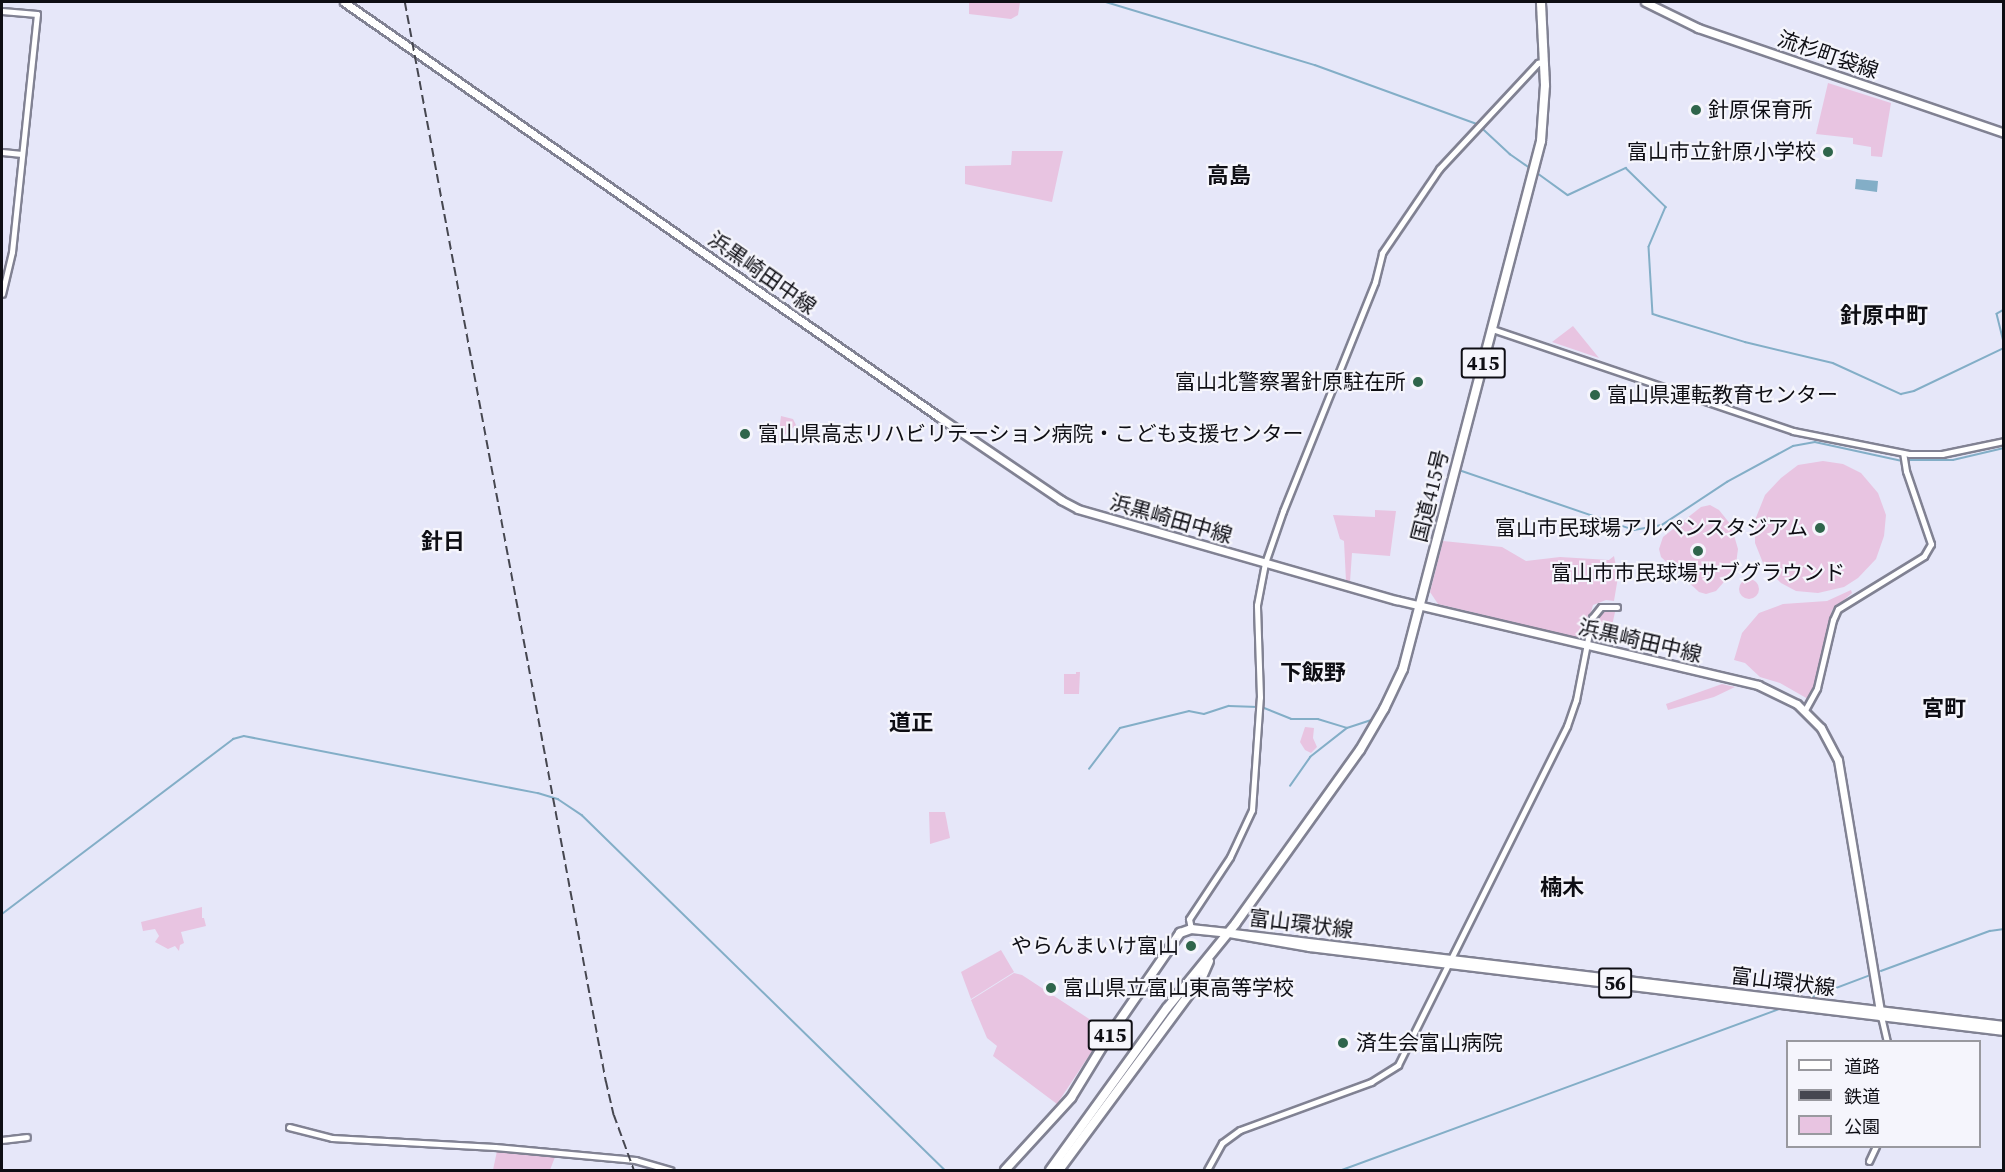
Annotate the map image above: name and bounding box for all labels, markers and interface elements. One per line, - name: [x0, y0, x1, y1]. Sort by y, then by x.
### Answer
- street label: 流杉町袋線: [1774, 26, 1882, 84]
- place label: 針原保育所: [1708, 97, 1813, 123]
- marker: 針原保育所: [1689, 103, 1703, 117]
- place label: 富山市立針原小学校: [1627, 139, 1816, 165]
- marker: 富山市立針原小学校: [1821, 145, 1835, 159]
- district label: 高島: [1207, 163, 1251, 189]
- street label: 浜黒崎田中線: [703, 227, 821, 319]
- district label: 針原中町: [1840, 303, 1928, 329]
- road number: 415: [1460, 346, 1506, 380]
- place label: 富山北警察署針原駐在所: [1175, 369, 1406, 395]
- marker: 富山北警察署針原駐在所: [1411, 375, 1425, 389]
- place label: 富山県運転教育センター: [1607, 382, 1838, 408]
- marker: 富山県運転教育センター: [1588, 388, 1602, 402]
- place label: 富山県高志リハビリテーション病院・こども支援センター: [758, 421, 1304, 447]
- marker: 富山県高志リハビリテーション病院・こども支援センター: [736, 425, 754, 443]
- street label: 国道415号: [1406, 447, 1454, 545]
- street label: 浜黒崎田中線: [1107, 490, 1235, 548]
- place label: 富山市民球場アルペンスタジアム: [1493, 515, 1808, 541]
- marker: 富山市民球場アルペンスタジアム: [1813, 521, 1827, 535]
- district label: 針日: [421, 529, 465, 555]
- marker: 富山市市民球場サブグラウンド: [1691, 544, 1705, 558]
- place label: 富山市市民球場サブグラウンド: [1551, 560, 1845, 586]
- street label: 浜黒崎田中線: [1576, 615, 1704, 667]
- district label: 下飯野: [1280, 660, 1346, 686]
- district label: 宮町: [1922, 696, 1966, 722]
- district label: 道正: [889, 710, 933, 736]
- district label: 楠木: [1540, 875, 1584, 901]
- street label: 富山環状線: [1247, 905, 1355, 943]
- place label: やらんまいけ富山: [1011, 933, 1179, 959]
- marker: やらんまいけ富山: [1184, 939, 1198, 953]
- street label: 富山環状線: [1729, 963, 1837, 1001]
- road number: 56: [1597, 966, 1633, 1000]
- place label: 富山県立富山東高等学校: [1063, 975, 1294, 1001]
- marker: 富山県立富山東高等学校: [1044, 981, 1058, 995]
- road number: 415: [1088, 1018, 1132, 1052]
- place label: 済生会富山病院: [1356, 1030, 1503, 1056]
- marker: 済生会富山病院: [1334, 1034, 1352, 1052]
- legend: [1786, 1040, 1981, 1148]
- text: 道路: [1844, 1054, 1880, 1079]
- text: 鉄道: [1844, 1084, 1880, 1109]
- text: 公園: [1844, 1114, 1880, 1139]

